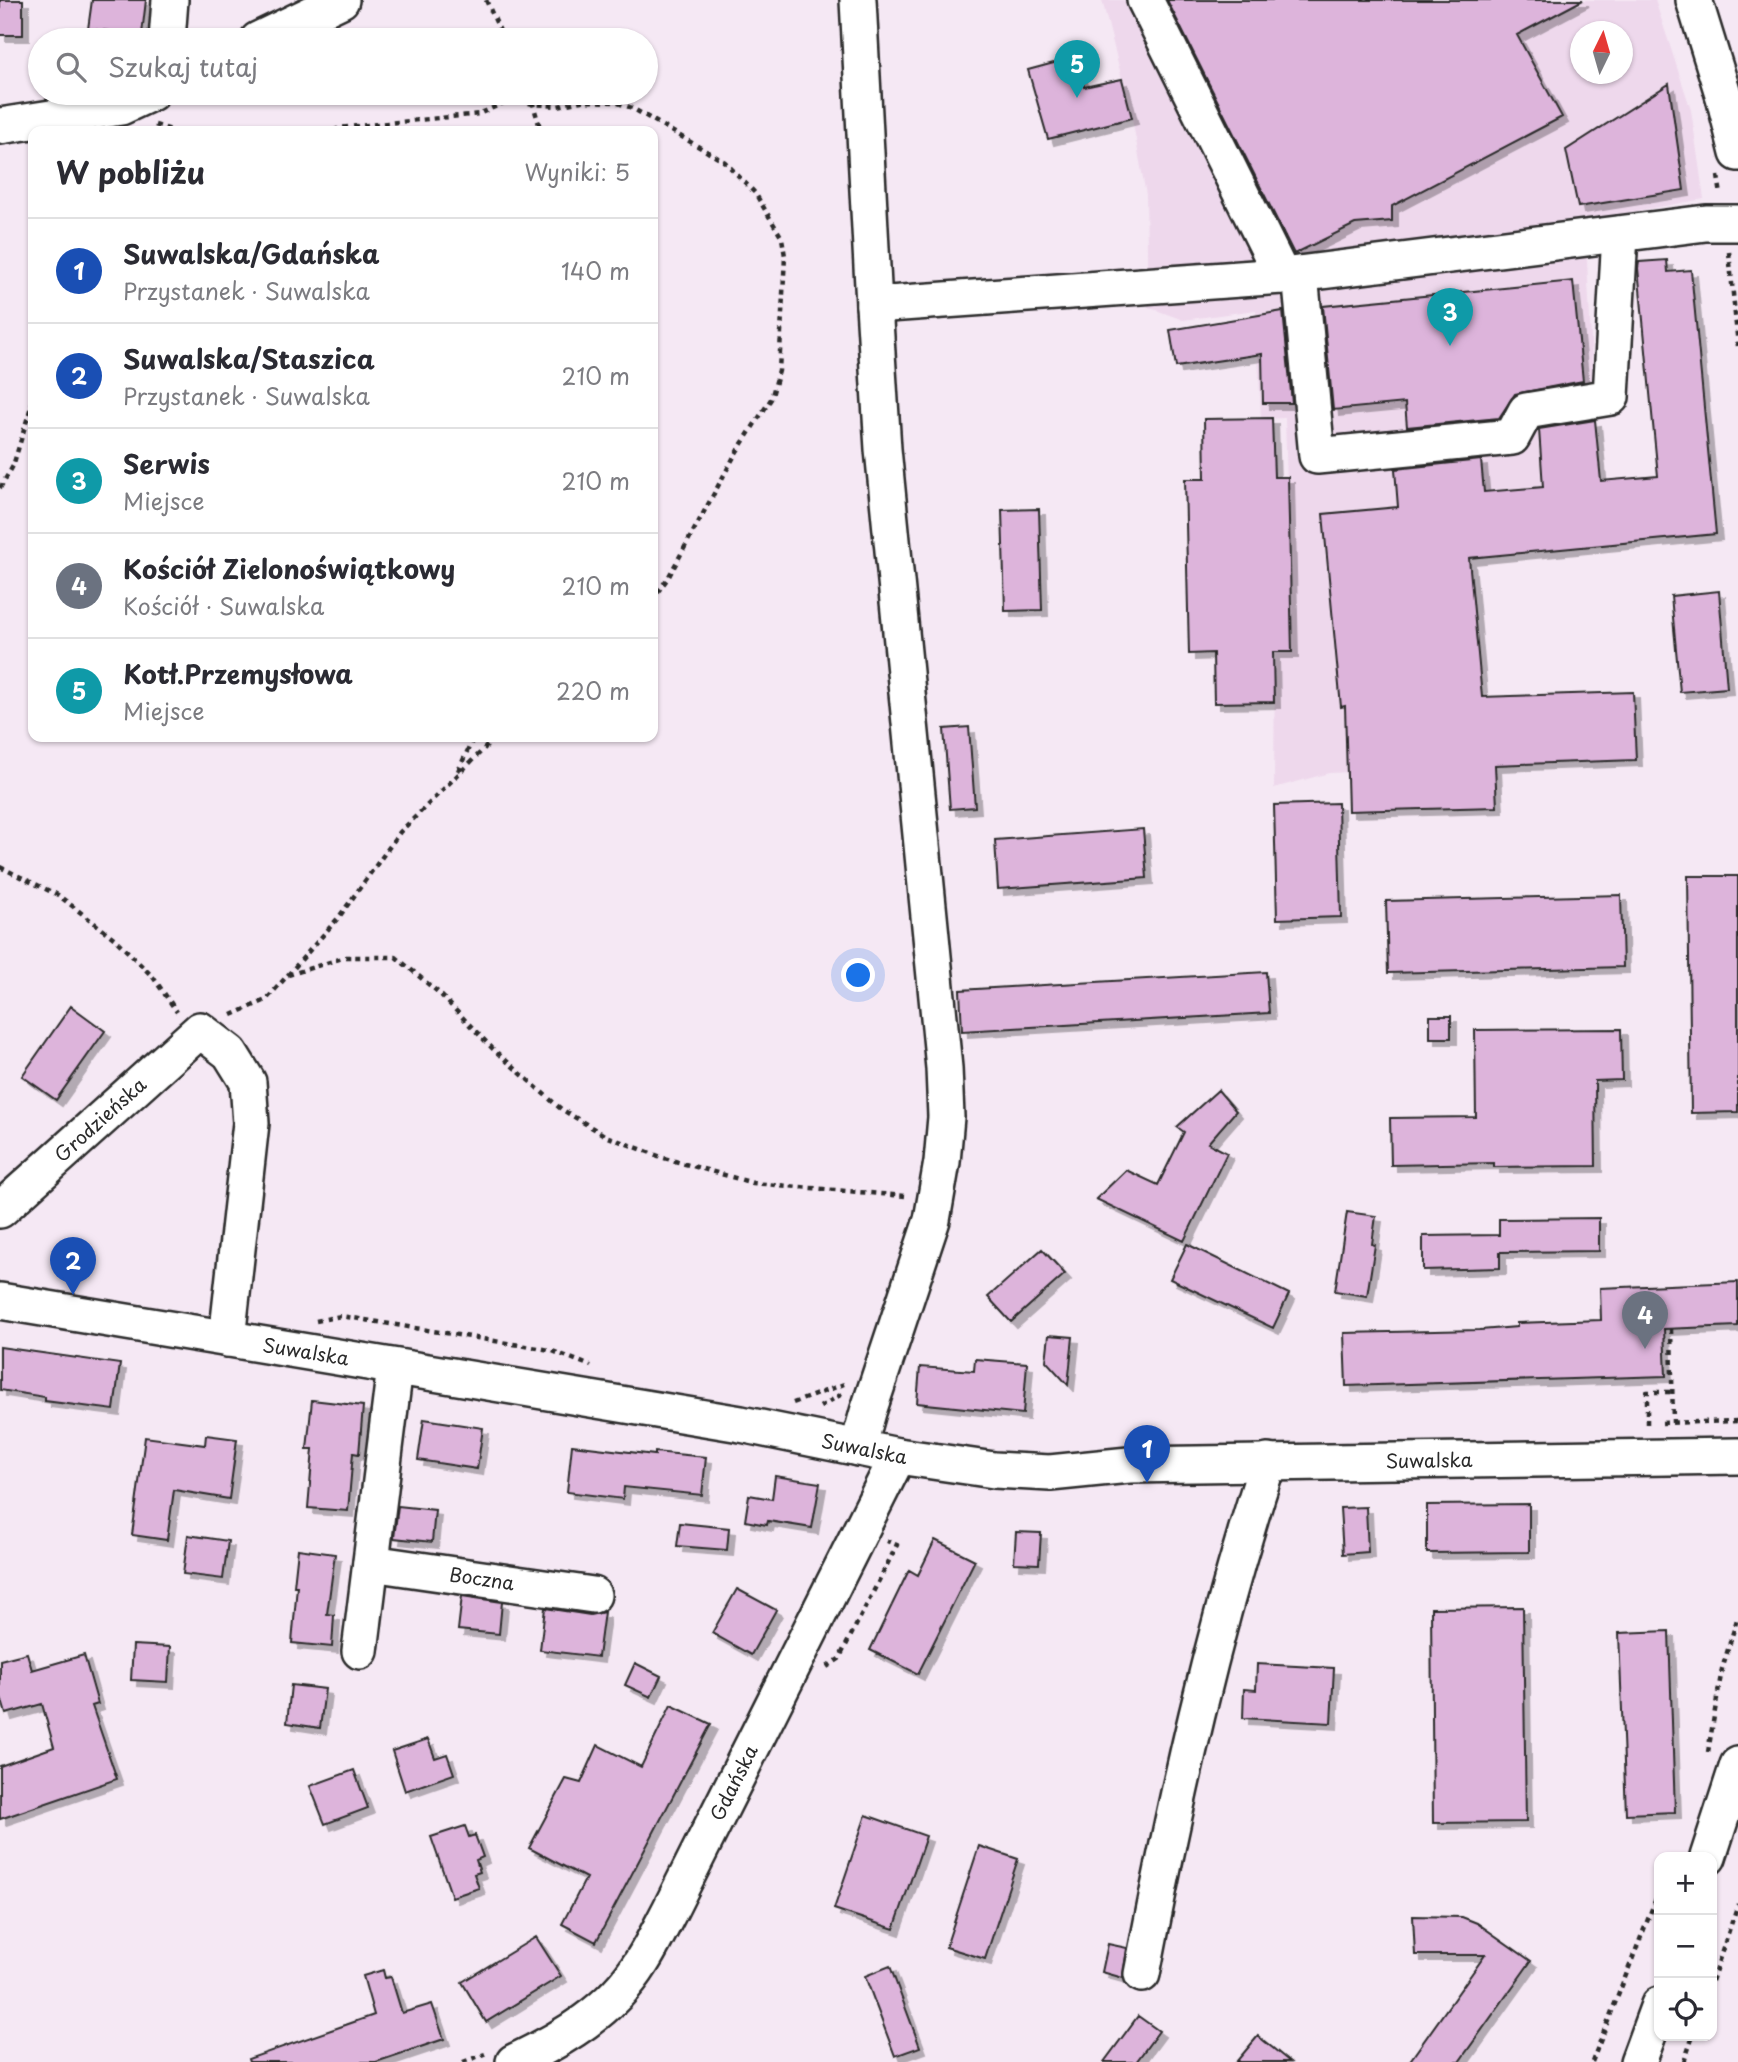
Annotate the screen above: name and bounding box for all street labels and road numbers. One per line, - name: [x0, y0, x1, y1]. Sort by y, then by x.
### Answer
- street label: Grodzieńska: [48, 1070, 152, 1168]
- street label: Suwalska: [261, 1330, 351, 1372]
- street label: Suwalska: [819, 1426, 909, 1470]
- street label: Suwalska: [1385, 1445, 1473, 1474]
- street label: Boczna: [448, 1559, 516, 1597]
- street label: Gdańska: [702, 1740, 764, 1825]

